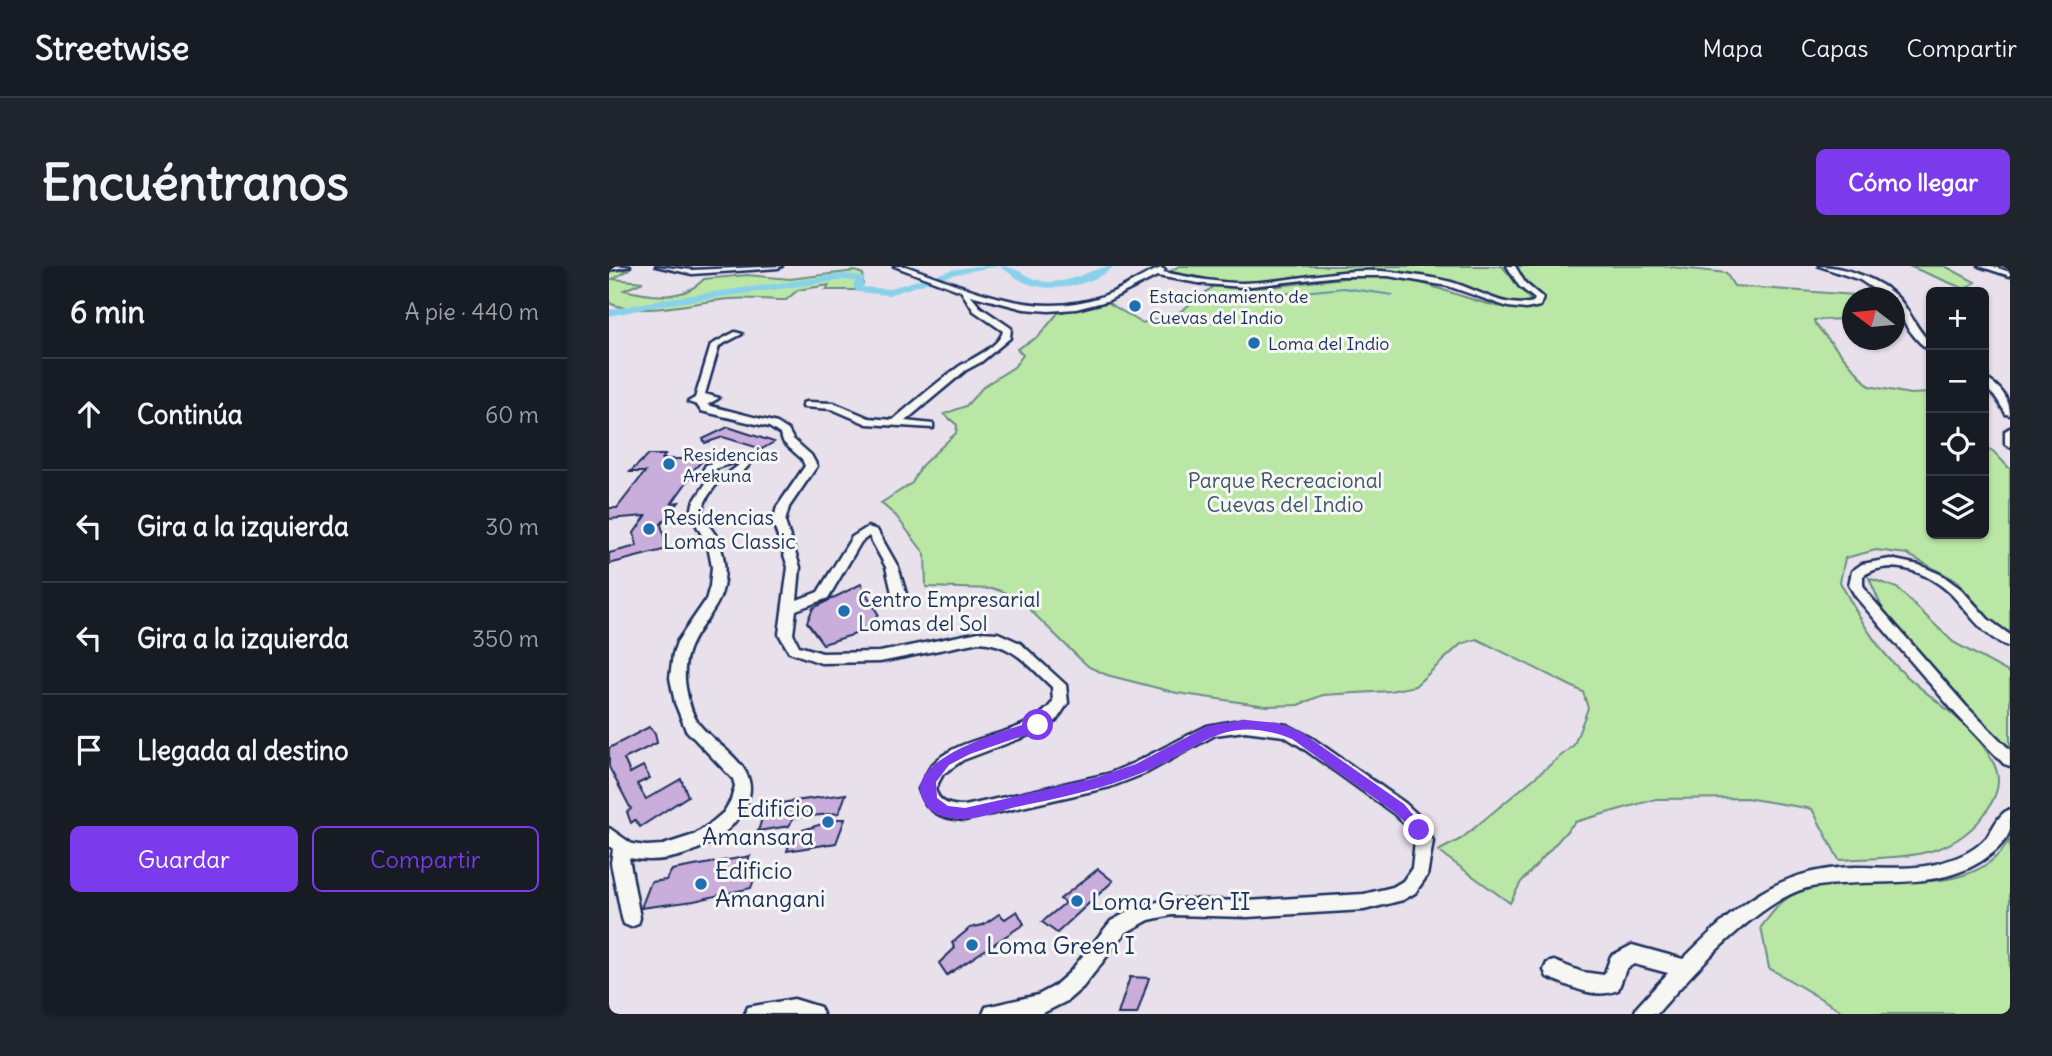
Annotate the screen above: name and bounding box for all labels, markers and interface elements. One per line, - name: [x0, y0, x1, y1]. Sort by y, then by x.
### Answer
- text: Streetwise: [35, 27, 189, 69]
- text: Mapa: [1702, 33, 1763, 63]
- text: Capas: [1801, 33, 1868, 63]
- text: Compartir: [1906, 33, 2017, 63]
- button: Cómo llegar: [1816, 149, 2010, 215]
- text: Encuéntranos: [42, 152, 349, 213]
- place label: Estacionamiento de Cuevas del Indio: [1149, 285, 1308, 329]
- north arrow: [1842, 287, 1905, 350]
- map controls: [1926, 287, 1989, 539]
- button: +: [1926, 287, 1989, 350]
- text: 6 min: [70, 293, 145, 331]
- text: A pie · 440 m: [405, 297, 539, 326]
- marker: Estacionamiento de Cuevas del Indio: [1127, 298, 1143, 314]
- place label: Loma del Indio: [1268, 332, 1389, 355]
- marker: Loma del Indio: [1246, 335, 1262, 351]
- button: −: [1926, 350, 1989, 413]
- icon: ahead: [70, 395, 108, 433]
- text: Continúa: [137, 398, 243, 431]
- text: 60 m: [485, 400, 539, 429]
- button: locate: [1926, 413, 1989, 476]
- place label: Residencias Arekuna: [683, 443, 778, 487]
- marker: Residencias Arekuna: [661, 456, 677, 472]
- park label: Parque Recreacional Cuevas del Indio: [1188, 467, 1382, 518]
- button: layers: [1926, 476, 1989, 539]
- place label: Residencias Lomas Classic: [663, 504, 796, 555]
- icon: left: [70, 507, 108, 545]
- text: Gira a la izquierda: [137, 510, 349, 543]
- text: 30 m: [485, 512, 539, 541]
- marker: Residencias Lomas Classic: [641, 521, 657, 537]
- place label: Centro Empresarial Lomas del Sol: [858, 586, 1040, 637]
- marker: Centro Empresarial Lomas del Sol: [836, 603, 852, 619]
- icon: left: [70, 619, 108, 657]
- text: Gira a la izquierda: [137, 622, 349, 655]
- text: 350 m: [472, 624, 539, 653]
- route start: [1022, 709, 1053, 740]
- icon: arrive: [70, 731, 108, 769]
- text: Llegada al destino: [137, 734, 349, 767]
- place label: Edificio Amansara: [702, 793, 814, 851]
- marker: Edificio Amansara: [820, 814, 836, 830]
- route end: [1403, 814, 1434, 845]
- button: Guardar: [70, 826, 298, 892]
- button: Compartir: [312, 826, 539, 892]
- place label: Edificio Amangani: [715, 855, 825, 913]
- marker: Edificio Amangani: [693, 876, 709, 892]
- place label: Loma Green II: [1091, 886, 1251, 916]
- marker: Loma Green II: [1069, 893, 1085, 909]
- place label: Loma Green I: [986, 930, 1135, 960]
- marker: Loma Green I: [964, 937, 980, 953]

